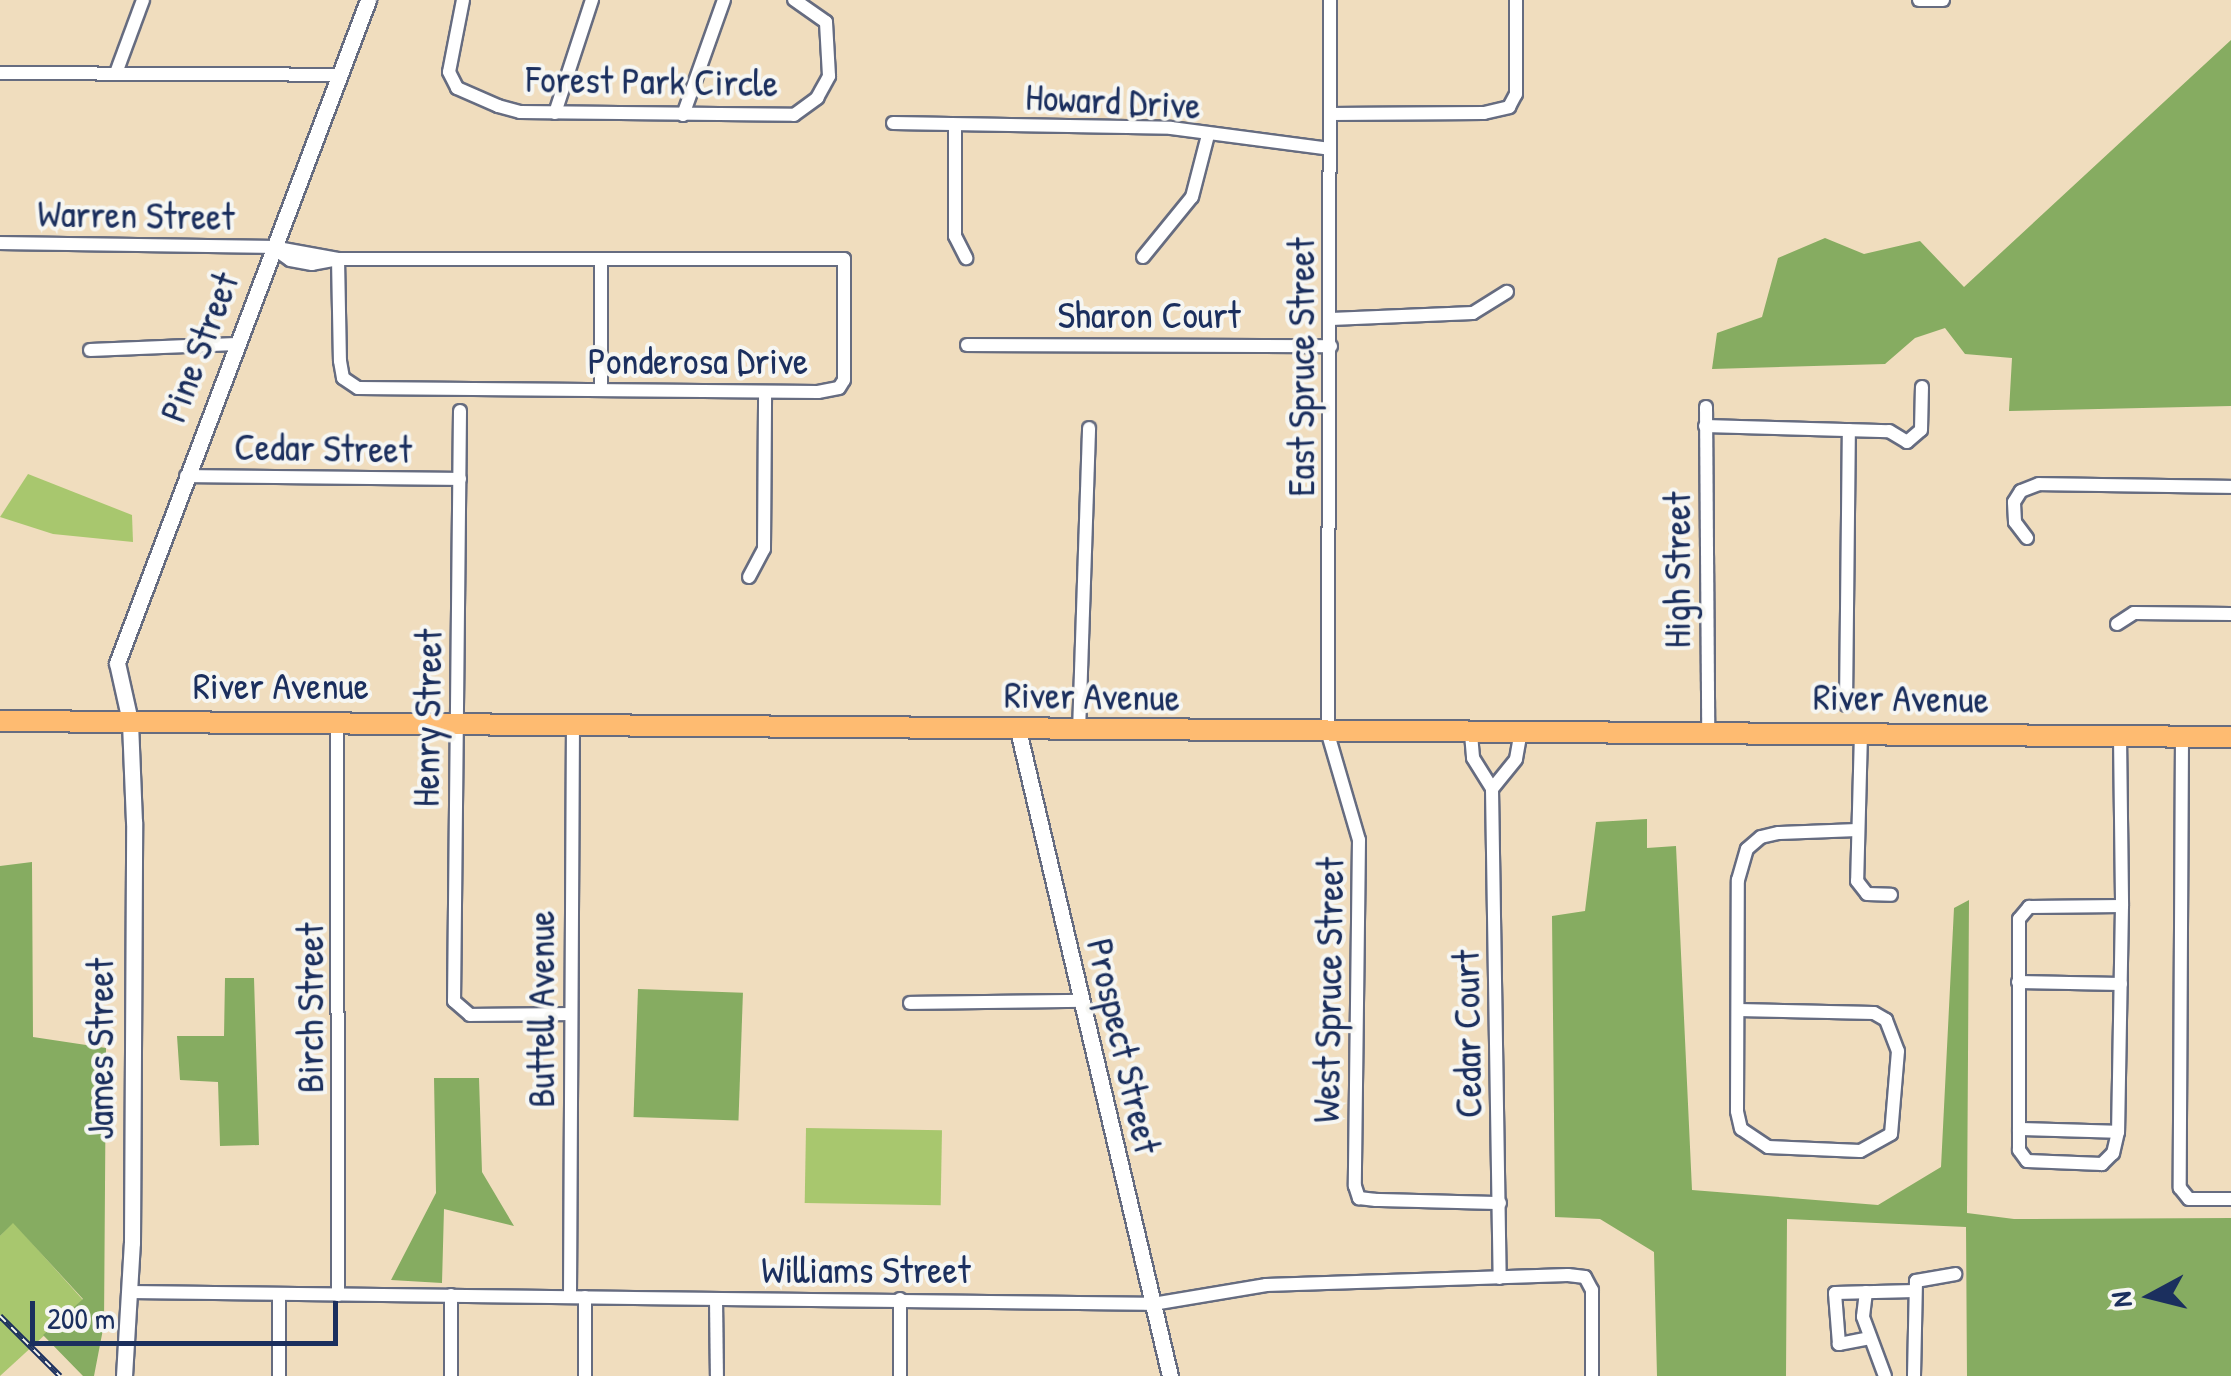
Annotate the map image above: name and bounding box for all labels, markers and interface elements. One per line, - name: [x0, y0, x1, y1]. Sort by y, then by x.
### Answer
- street label: Forest Park Circle: [526, 56, 778, 106]
- street label: Howard Drive: [1024, 74, 1202, 128]
- street label: Warren Street: [37, 190, 235, 240]
- street label: East Spruce Street: [1278, 238, 1324, 496]
- street label: Pine Street: [150, 266, 248, 428]
- street label: Sharon Court: [1057, 292, 1241, 338]
- street label: Ponderosa Drive: [588, 338, 808, 384]
- street label: Cedar Street: [234, 424, 412, 472]
- street label: High Street: [1654, 492, 1700, 648]
- street label: Henry Street: [403, 629, 451, 807]
- street label: River Avenue: [193, 663, 369, 709]
- street label: River Avenue: [1004, 672, 1180, 720]
- street label: River Avenue: [1813, 674, 1989, 722]
- street label: West Spruce Street: [1303, 857, 1353, 1123]
- street label: Buttell Avenue: [518, 910, 564, 1108]
- street label: Birch Street: [287, 923, 333, 1093]
- street label: Prospect Street: [1077, 934, 1171, 1158]
- street label: Cedar Court: [1443, 950, 1491, 1118]
- street label: James Street: [77, 958, 123, 1140]
- north arrow: [2101, 1246, 2201, 1346]
- street label: Williams Street: [761, 1247, 971, 1293]
- scale bar: [35, 1281, 342, 1343]
- text: N: [2101, 1290, 2141, 1309]
- text: 200 m: [47, 1298, 115, 1338]

